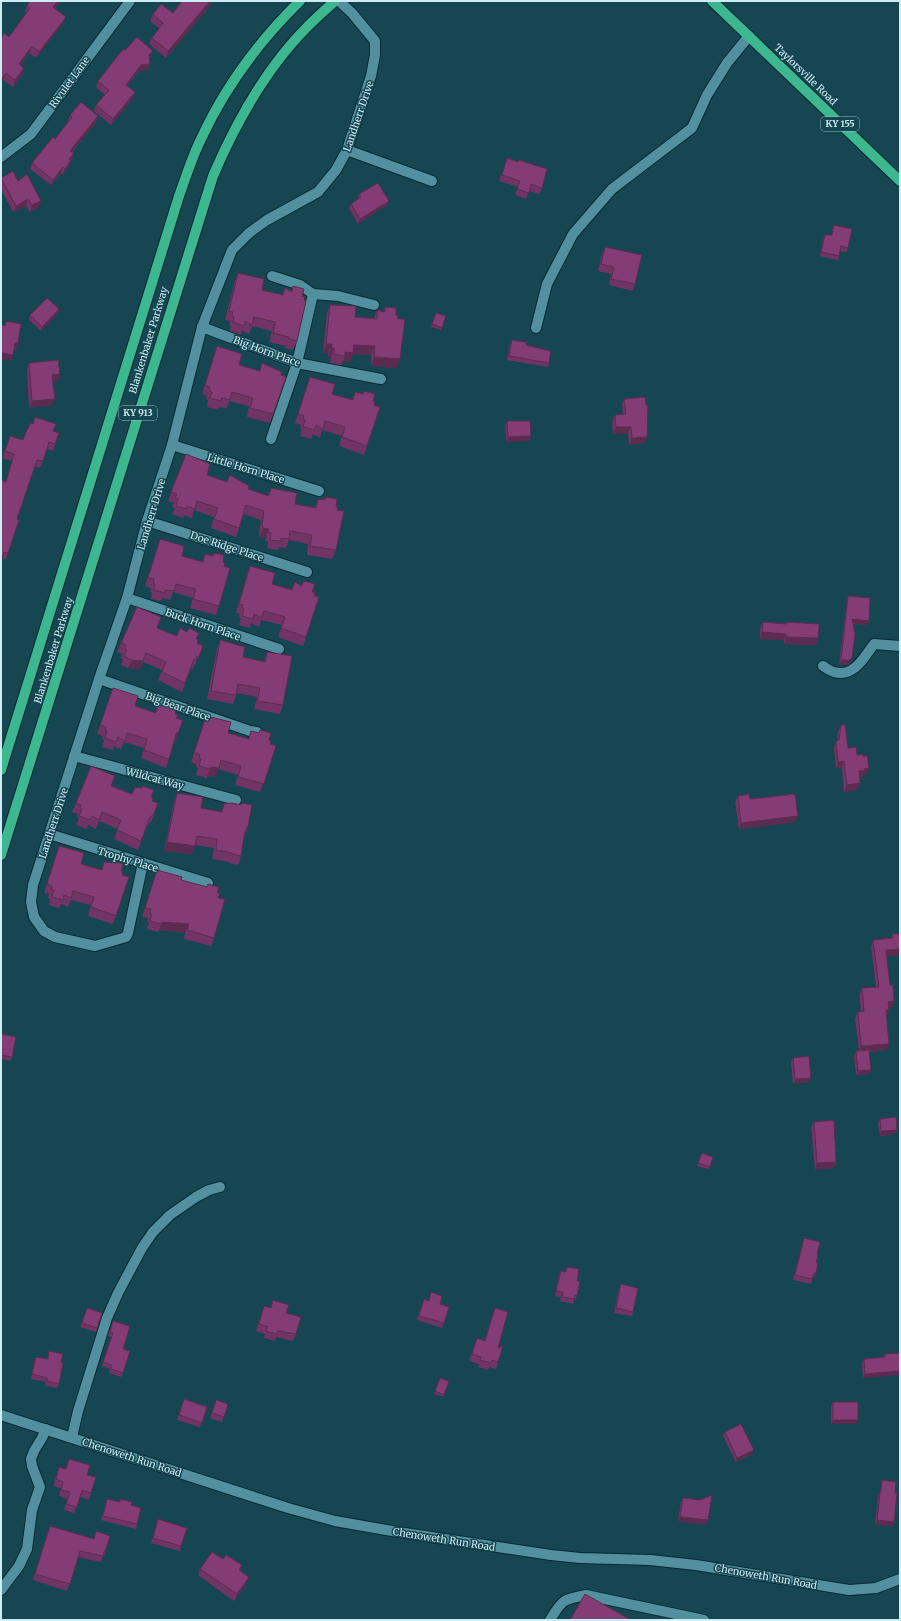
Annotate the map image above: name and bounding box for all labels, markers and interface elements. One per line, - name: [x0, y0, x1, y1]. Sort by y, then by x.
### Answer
- street label: Taylorsville Road: [771, 41, 840, 108]
- street label: Rivulet Lane: [46, 54, 92, 111]
- street label: Landherr Drive: [340, 79, 377, 153]
- road number: KY 155: [821, 117, 859, 131]
- street label: Blankenbaker Parkway: [126, 285, 171, 395]
- street label: Big Horn Place: [232, 333, 302, 370]
- road number: KY 913: [119, 406, 157, 420]
- street label: Little Horn Place: [206, 451, 286, 486]
- street label: Landherr Drive: [134, 477, 168, 551]
- street label: Doe Ridge Place: [189, 529, 265, 564]
- street label: Blankenbaker Parkway: [31, 595, 76, 705]
- street label: Buck Horn Place: [164, 606, 242, 643]
- street label: Big Bear Place: [144, 689, 212, 724]
- street label: Wildcat Way: [124, 764, 185, 793]
- street label: Landherr Drive: [36, 786, 71, 860]
- street label: Trophy Place: [96, 844, 160, 875]
- street label: Chenoweth Run Road: [81, 1435, 183, 1480]
- street label: Chenoweth Run Road: [392, 1525, 496, 1554]
- street label: Chenoweth Run Road: [714, 1561, 818, 1592]

